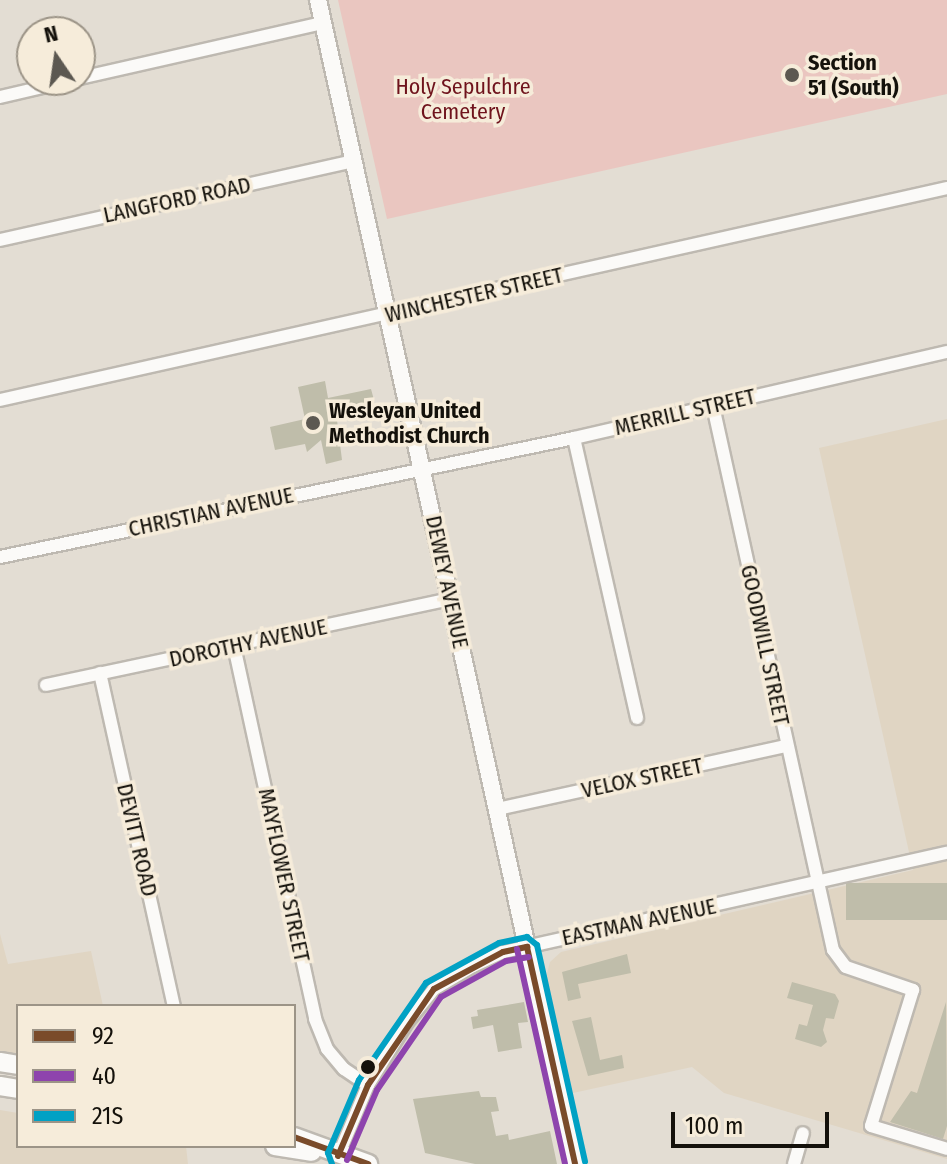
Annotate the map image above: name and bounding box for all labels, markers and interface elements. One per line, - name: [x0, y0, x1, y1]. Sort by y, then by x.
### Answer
- north arrow: [16, 16, 96, 96]
- text: N: [41, 19, 60, 49]
- place label: Section 51 (South): [808, 49, 899, 100]
- marker: Section 51 (South): [783, 66, 801, 84]
- park label: Holy Sepulchre Cemetery: [395, 73, 531, 124]
- street label: LANGFORD ROAD: [101, 171, 253, 229]
- street label: WINCHESTER STREET: [382, 262, 566, 328]
- street label: MERRILL STREET: [612, 383, 758, 441]
- place label: Wesleyan United Methodist Church: [329, 397, 489, 448]
- marker: Wesleyan United Methodist Church: [304, 414, 322, 432]
- street label: CHRISTIAN AVENUE: [126, 482, 296, 542]
- street label: DEWEY AVENUE: [420, 513, 474, 651]
- street label: GOODWILL STREET: [735, 562, 795, 728]
- street label: DOROTHY AVENUE: [167, 613, 329, 673]
- street label: VELOX STREET: [579, 752, 705, 804]
- street label: DEVITT ROAD: [111, 781, 163, 899]
- street label: MAYFLOWER STREET: [253, 786, 315, 964]
- street label: EASTMAN AVENUE: [559, 893, 719, 951]
- legend: [16, 1004, 296, 1148]
- text: 92: [92, 1022, 114, 1050]
- unlabelled marker: [360, 1059, 376, 1075]
- text: 40: [92, 1062, 116, 1090]
- scale bar: [675, 1096, 833, 1146]
- text: 21S: [92, 1102, 123, 1130]
- text: 100 m: [685, 1112, 743, 1140]

